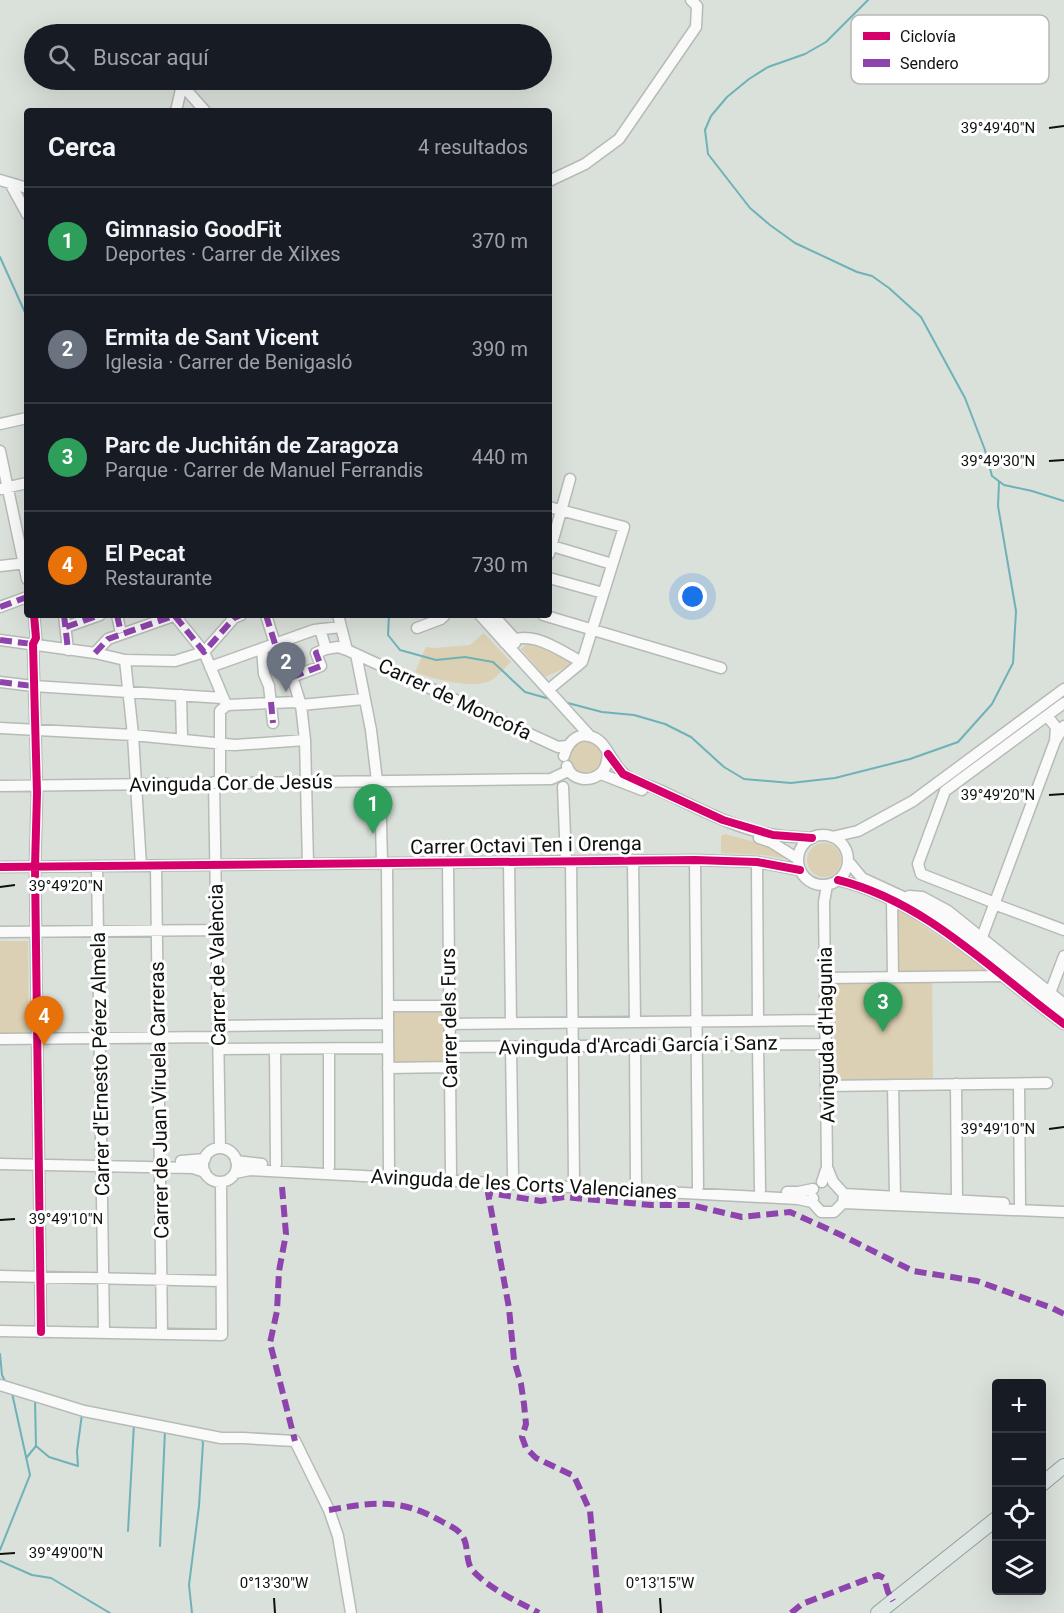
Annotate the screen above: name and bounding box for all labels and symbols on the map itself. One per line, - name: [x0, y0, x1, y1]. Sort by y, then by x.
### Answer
- legend: [851, 15, 1049, 84]
- text: Ciclovía: [900, 27, 956, 46]
- text: Sendero: [900, 54, 959, 73]
- text: 39°49'40"N: [961, 119, 1035, 137]
- text: 39°49'30"N: [961, 452, 1035, 470]
- your location: [678, 582, 707, 611]
- pin: 2: [266, 642, 306, 692]
- street label: Carrer de Moncofa: [375, 653, 535, 745]
- street label: Avinguda Cor de Jesús: [129, 769, 333, 797]
- pin: 1: [354, 784, 392, 834]
- text: 39°49'20"N: [961, 786, 1035, 804]
- street label: Carrer Octavi Ten i Orenga: [410, 831, 642, 859]
- text: 39°49'20"N: [29, 877, 103, 895]
- street label: Carrer de València: [204, 884, 230, 1046]
- street label: Carrer d'Ernesto Pérez Almela: [86, 932, 114, 1196]
- street label: Carrer dels Furs: [436, 947, 462, 1089]
- street label: Avinguda d'Hagunia: [812, 947, 840, 1123]
- street label: Carrer de Juan Viruela Carreras: [145, 961, 173, 1239]
- pin: 3: [864, 982, 902, 1032]
- pin: 4: [24, 996, 63, 1046]
- street label: Avinguda d'Arcadi García i Sanz: [498, 1031, 778, 1059]
- text: 39°49'10"N: [961, 1120, 1035, 1138]
- street label: Avinguda de les Corts Valencianes: [370, 1164, 678, 1204]
- text: 39°49'10"N: [29, 1210, 103, 1228]
- text: 39°49'00"N: [29, 1544, 103, 1562]
- text: 0°13'30"W: [240, 1574, 308, 1592]
- text: 0°13'15"W: [626, 1574, 694, 1592]

